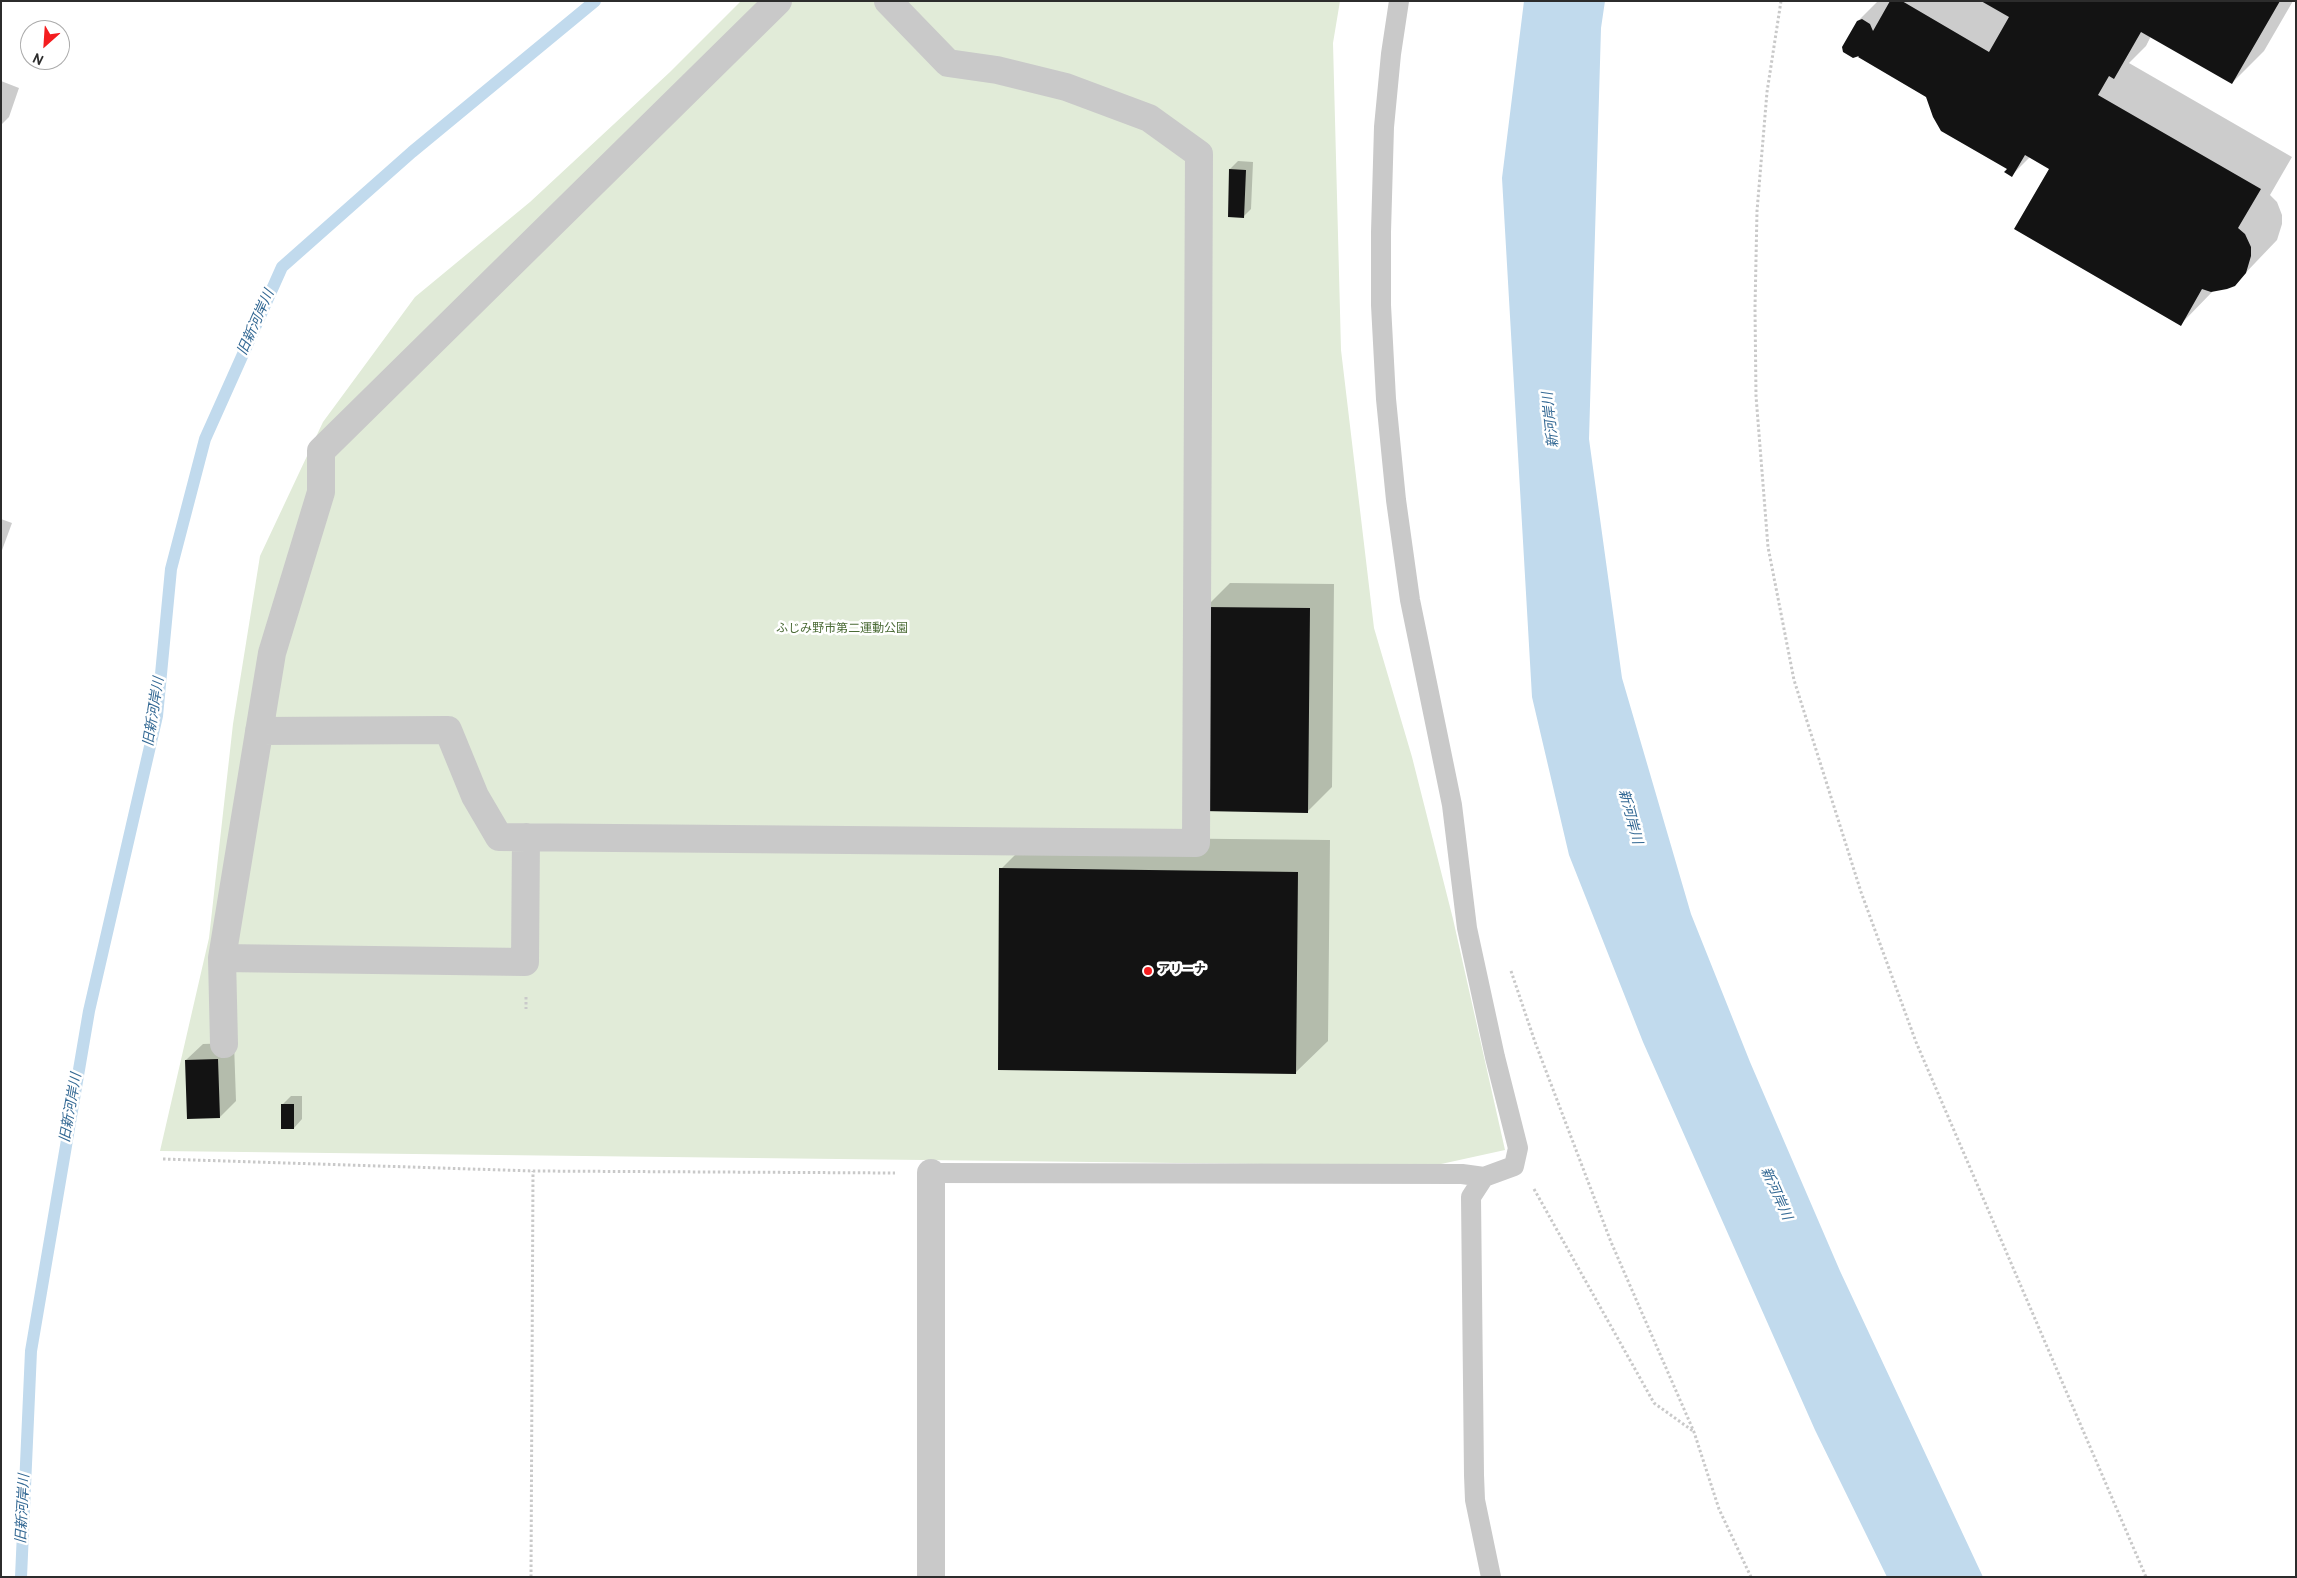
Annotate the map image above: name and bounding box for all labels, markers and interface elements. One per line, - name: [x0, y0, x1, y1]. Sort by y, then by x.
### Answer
- north arrow: [20, 20, 70, 70]
- text: N: [30, 48, 47, 68]
- water label: 旧新河岸川: [235, 288, 279, 358]
- water label: 新河岸川: [1541, 391, 1563, 449]
- park label: ふじみ野市第二運動公園: [776, 623, 908, 637]
- water label: 旧新河岸川: [141, 676, 169, 748]
- water label: 新河岸川: [1614, 788, 1644, 846]
- place label: アリーナ: [1158, 964, 1206, 978]
- marker: アリーナ: [1142, 965, 1154, 977]
- water label: 旧新河岸川: [58, 1072, 86, 1144]
- water label: 新河岸川: [1756, 1165, 1794, 1223]
- water label: 旧新河岸川: [14, 1474, 34, 1544]

